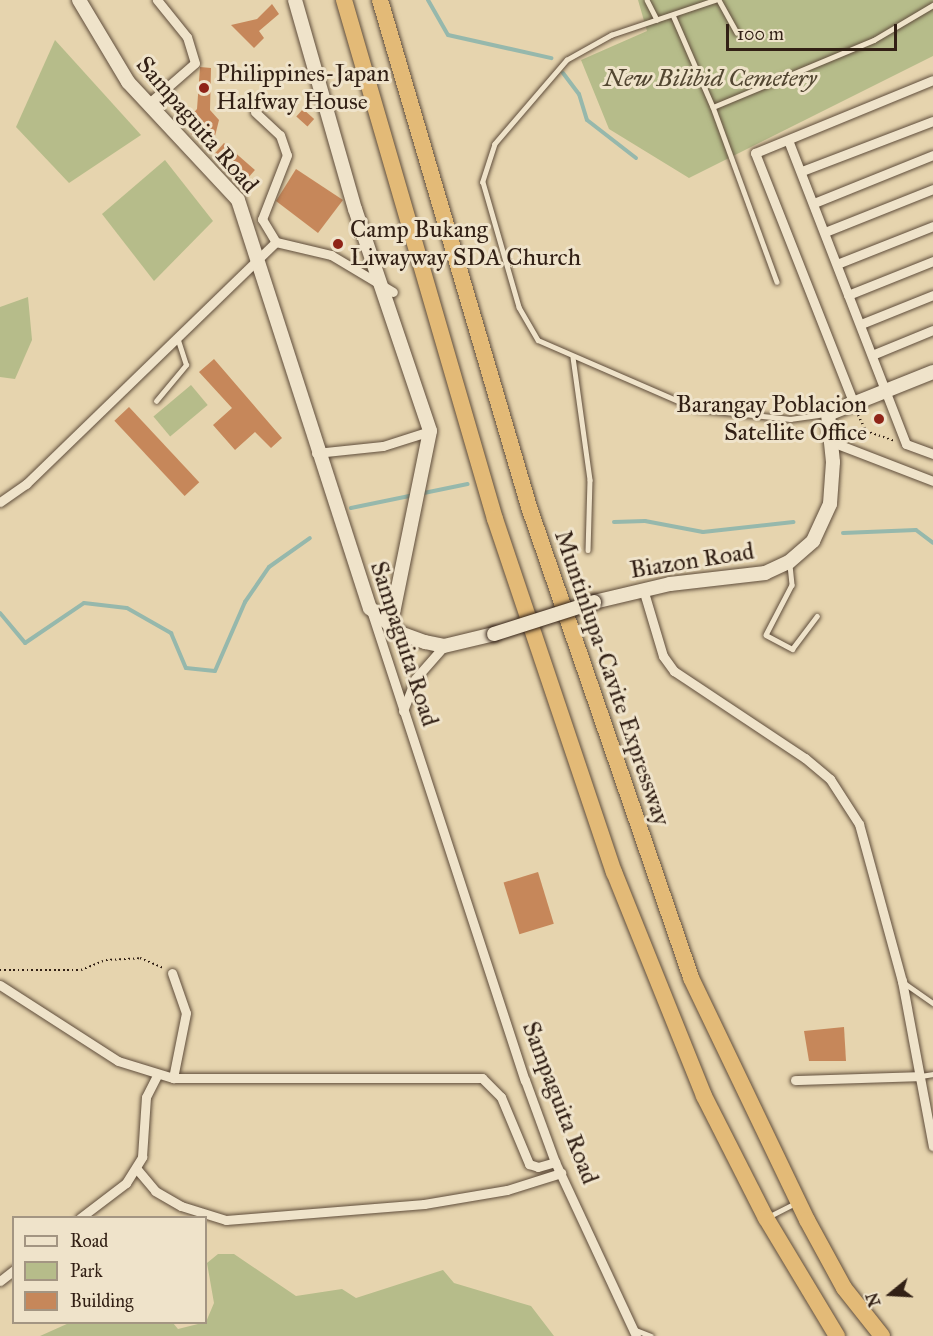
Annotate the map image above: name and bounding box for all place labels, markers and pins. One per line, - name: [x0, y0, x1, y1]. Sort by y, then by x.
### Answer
- place label: Philippines-Japan Halfway House: [216, 60, 389, 116]
- marker: Philippines-Japan Halfway House: [197, 81, 211, 95]
- place label: Camp Bukang Liwayway SDA Church: [350, 216, 581, 272]
- marker: Camp Bukang Liwayway SDA Church: [331, 237, 345, 251]
- place label: Barangay Poblacion Satellite Office: [676, 391, 867, 447]
- marker: Barangay Poblacion Satellite Office: [872, 412, 886, 426]

